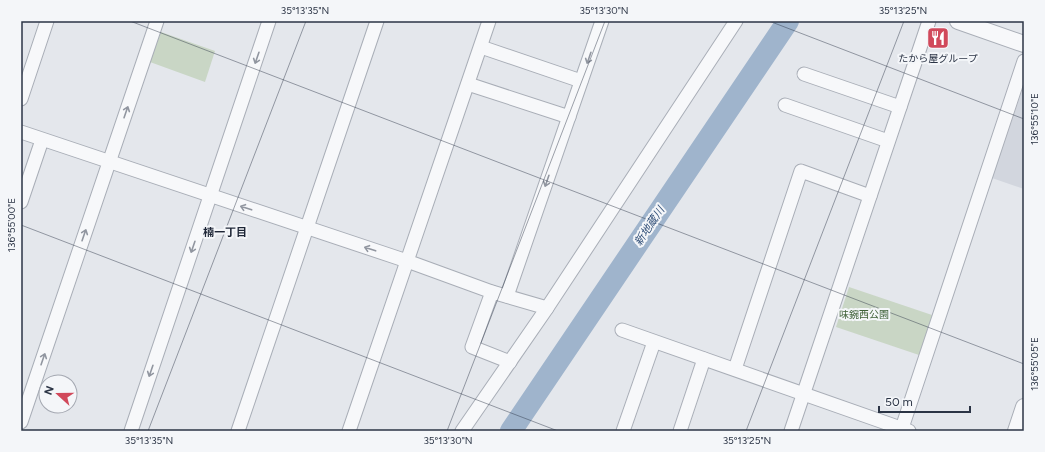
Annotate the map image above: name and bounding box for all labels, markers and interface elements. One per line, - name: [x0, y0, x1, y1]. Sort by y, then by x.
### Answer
- text: 35°13'35"N: [281, 4, 329, 17]
- text: 35°13'30"N: [579, 4, 629, 17]
- text: 35°13'25"N: [879, 4, 927, 17]
- restaurant icon: たから屋グループ: [925, 25, 951, 51]
- one-way arrow: [253, 51, 260, 64]
- one-way arrow: [585, 51, 592, 64]
- place label: たから屋グループ: [898, 52, 978, 65]
- text: 136°55'10"E: [1028, 93, 1041, 145]
- one-way arrow: [123, 106, 130, 119]
- one-way arrow: [543, 174, 550, 187]
- text: 136°55'00"E: [5, 198, 18, 252]
- one-way arrow: [240, 204, 253, 211]
- water label: 新地蔵川: [632, 204, 668, 248]
- district label: 楠一丁目: [203, 226, 247, 239]
- one-way arrow: [81, 229, 88, 242]
- one-way arrow: [189, 241, 196, 254]
- one-way arrow: [364, 245, 377, 252]
- park label: 味鋺西公園: [839, 308, 889, 321]
- text: 136°55'05"E: [1028, 337, 1041, 391]
- one-way arrow: [39, 353, 47, 365]
- one-way arrow: [147, 364, 154, 377]
- north arrow: [38, 374, 78, 414]
- text: N: [42, 384, 57, 397]
- scale bar: [879, 388, 970, 414]
- text: 50 m: [885, 395, 913, 409]
- text: 35°13'35"N: [125, 434, 173, 447]
- text: 35°13'30"N: [423, 434, 473, 447]
- text: 35°13'25"N: [723, 434, 771, 447]

